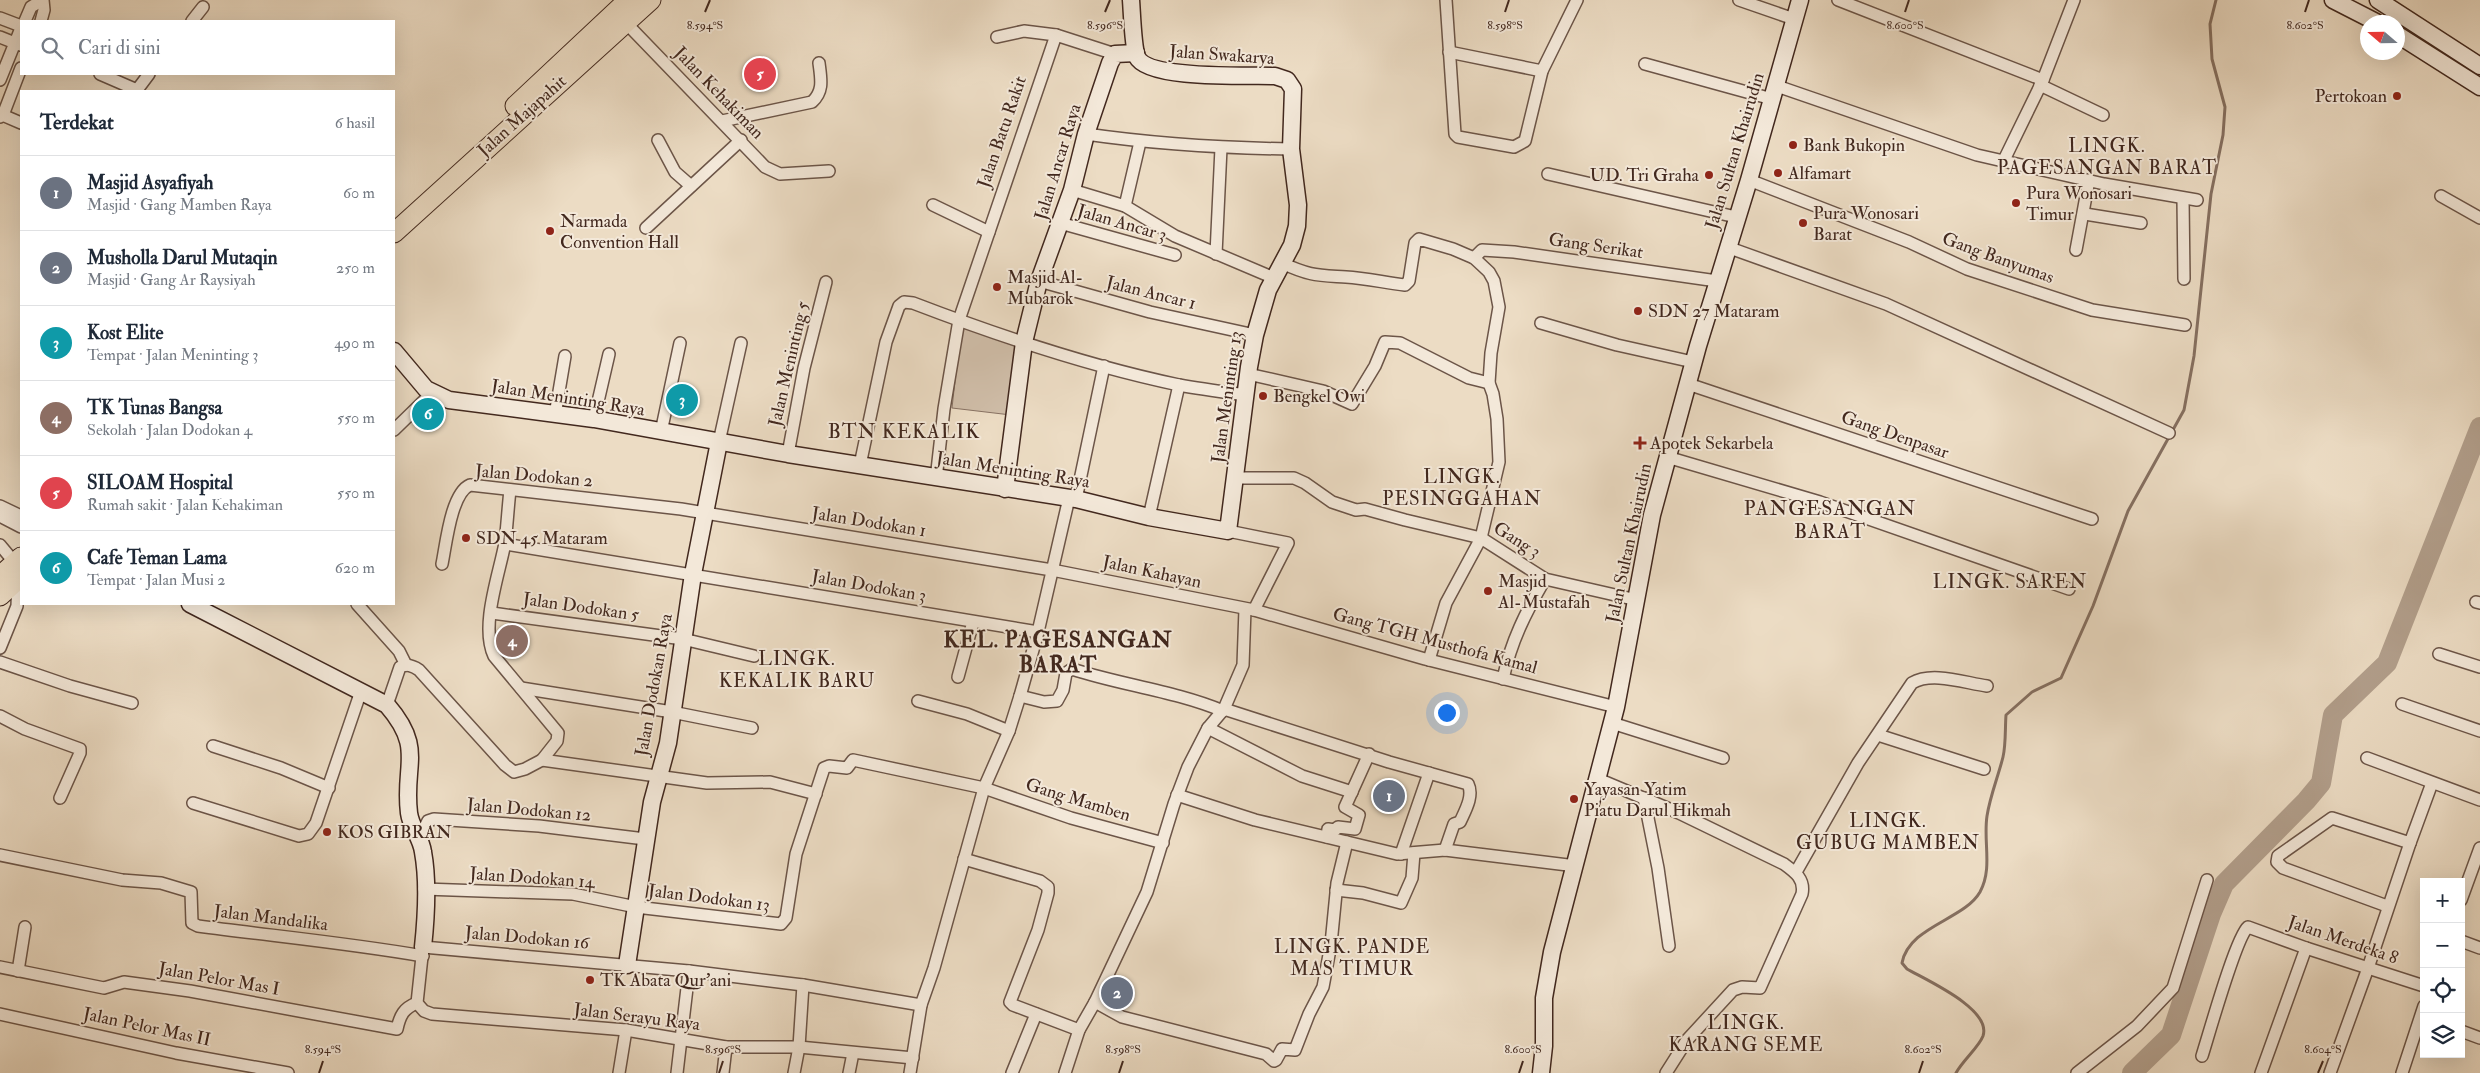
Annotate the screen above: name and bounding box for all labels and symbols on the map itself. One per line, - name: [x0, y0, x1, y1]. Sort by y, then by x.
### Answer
- north arrow: [2360, 15, 2405, 60]
- text: 8.594°S: [687, 18, 723, 33]
- text: 8.596°S: [1087, 18, 1123, 33]
- text: 8.598°S: [1487, 18, 1523, 33]
- text: 8.600°S: [1886, 18, 1924, 33]
- text: 8.602°S: [2286, 18, 2324, 33]
- street label: Jalan Swakarya: [1168, 40, 1276, 70]
- street label: Jalan Kehakiman: [668, 41, 769, 144]
- pin: 5: [744, 55, 776, 93]
- street label: Jalan Majapahit: [472, 70, 571, 163]
- street label: Jalan Sultan Khairudin: [1700, 70, 1770, 233]
- street label: Jalan Batu Rakit: [972, 73, 1032, 192]
- place label: Pertokoan: [2315, 85, 2387, 108]
- marker: Pertokoan: [2391, 90, 2403, 102]
- street label: Jalan Ancar Raya: [1029, 100, 1087, 224]
- place label: Bank Bukopin: [1803, 134, 1905, 157]
- district label: LINGK. PAGESANGAN BARAT: [1997, 134, 2217, 180]
- marker: Bank Bukopin: [1787, 139, 1799, 151]
- place label: Alfamart: [1787, 162, 1851, 185]
- place label: UD. Tri Graha: [1590, 164, 1700, 187]
- marker: Alfamart: [1772, 167, 1784, 179]
- marker: UD. Tri Graha: [1703, 169, 1715, 181]
- place label: Pura Wonosari Timur: [2026, 182, 2132, 226]
- marker: Pura Wonosari Timur: [2010, 197, 2022, 209]
- street label: Jalan Ancar 3: [1074, 199, 1169, 247]
- place label: Pura Wonosari Barat: [1813, 202, 1919, 246]
- place label: Narmada Convention Hall: [560, 210, 679, 254]
- marker: Pura Wonosari Barat: [1797, 217, 1809, 229]
- marker: Narmada Convention Hall: [544, 225, 556, 237]
- street label: Gang Banyumas: [1939, 227, 2057, 289]
- street label: Gang Serikat: [1547, 228, 1645, 264]
- place label: Masjid Al- Mubarok: [1007, 266, 1083, 310]
- street label: Jalan Ancar 1: [1103, 271, 1198, 315]
- marker: Masjid Al- Mubarok: [991, 281, 1003, 293]
- street label: Jalan Meninting 5: [763, 299, 815, 430]
- place label: SDN 27 Mataram: [1648, 300, 1779, 323]
- marker: SDN 27 Mataram: [1632, 305, 1644, 317]
- street label: Jalan Meninting 13: [1206, 329, 1248, 466]
- street label: Jalan Meninting Raya: [489, 374, 647, 422]
- pin: 3: [666, 381, 698, 419]
- place label: Bengkel Owi: [1273, 385, 1365, 408]
- marker: Bengkel Owi: [1257, 390, 1269, 402]
- pin: 6: [412, 395, 444, 433]
- street label: Gang Denpasar: [1838, 406, 1952, 464]
- district label: BTN KEKALIK: [828, 419, 980, 444]
- place label: Apotek Sekarbela: [1649, 432, 1774, 455]
- marker: Apotek Sekarbela: [1634, 437, 1646, 449]
- street label: Jalan Meninting Raya: [934, 446, 1092, 494]
- street label: Jalan Dodokan 2: [473, 459, 594, 493]
- street label: Jalan Sultan Khairudin: [1601, 461, 1657, 626]
- district label: LINGK. PESINGGAHAN: [1382, 465, 1542, 511]
- district label: PANGESANGAN BARAT: [1744, 496, 1916, 544]
- street label: Jalan Dodokan 1: [809, 501, 928, 542]
- street label: Gang 3: [1489, 517, 1545, 563]
- place label: SDN 45 Mataram: [476, 527, 608, 550]
- marker: SDN 45 Mataram: [460, 532, 472, 544]
- street label: Jalan Kahayan: [1099, 550, 1204, 594]
- street label: Jalan Dodokan 3: [809, 564, 928, 607]
- place label: Masjid Al-Mustafah: [1497, 570, 1591, 614]
- district label: LINGK. SAREN: [1933, 570, 2087, 594]
- marker: Masjid Al-Mustafah: [1482, 585, 1494, 597]
- street label: Jalan Dodokan 5: [520, 587, 641, 627]
- street label: Gang TGH Musthofa Kamal: [1330, 603, 1540, 680]
- street label: Jalan Dodokan Raya: [630, 611, 678, 759]
- pin: 4: [496, 622, 528, 660]
- district label: KEL. PAGESANGAN BARAT: [943, 626, 1173, 679]
- district label: LINGK. KEKALIK BARU: [719, 647, 875, 693]
- your location: [1434, 700, 1460, 726]
- street label: Gang Mamben: [1023, 773, 1133, 827]
- pin: 1: [1373, 777, 1405, 815]
- place label: Yayasan Yatim Piatu Darul Hikmah: [1584, 778, 1732, 822]
- street label: Jalan Dodokan 12: [465, 793, 592, 827]
- marker: Yayasan Yatim Piatu Darul Hikmah: [1568, 793, 1580, 805]
- district label: LINGK. GUBUG MAMBEN: [1796, 809, 1980, 855]
- place label: KOS GIBRAN: [337, 821, 452, 844]
- marker: KOS GIBRAN: [321, 826, 333, 838]
- street label: Jalan Dodokan 14: [468, 862, 597, 894]
- street label: Jalan Dodokan 13: [646, 879, 771, 917]
- street label: Jalan Mandalika: [212, 899, 330, 936]
- street label: Jalan Merdeka 8: [2284, 910, 2401, 970]
- street label: Jalan Dodokan 16: [463, 921, 591, 955]
- district label: LINGK. PANDE MAS TIMUR: [1274, 935, 1430, 981]
- street label: Jalan Pelor Mas I: [156, 957, 281, 1001]
- place label: TK Abata Qur'ani: [600, 969, 732, 992]
- marker: TK Abata Qur'ani: [584, 974, 596, 986]
- pin: 2: [1101, 974, 1133, 1012]
- street label: Jalan Serayu Raya: [571, 998, 702, 1036]
- street label: Jalan Pelor Mas II: [80, 1002, 213, 1052]
- district label: LINGK. KARANG SEME: [1668, 1011, 1824, 1057]
- text: 8.594°S: [305, 1042, 341, 1057]
- text: 8.596°S: [705, 1042, 741, 1057]
- text: 8.598°S: [1105, 1042, 1141, 1057]
- text: 8.600°S: [1504, 1042, 1542, 1057]
- text: 8.602°S: [1904, 1042, 1942, 1057]
- text: 8.604°S: [2304, 1042, 2342, 1057]

